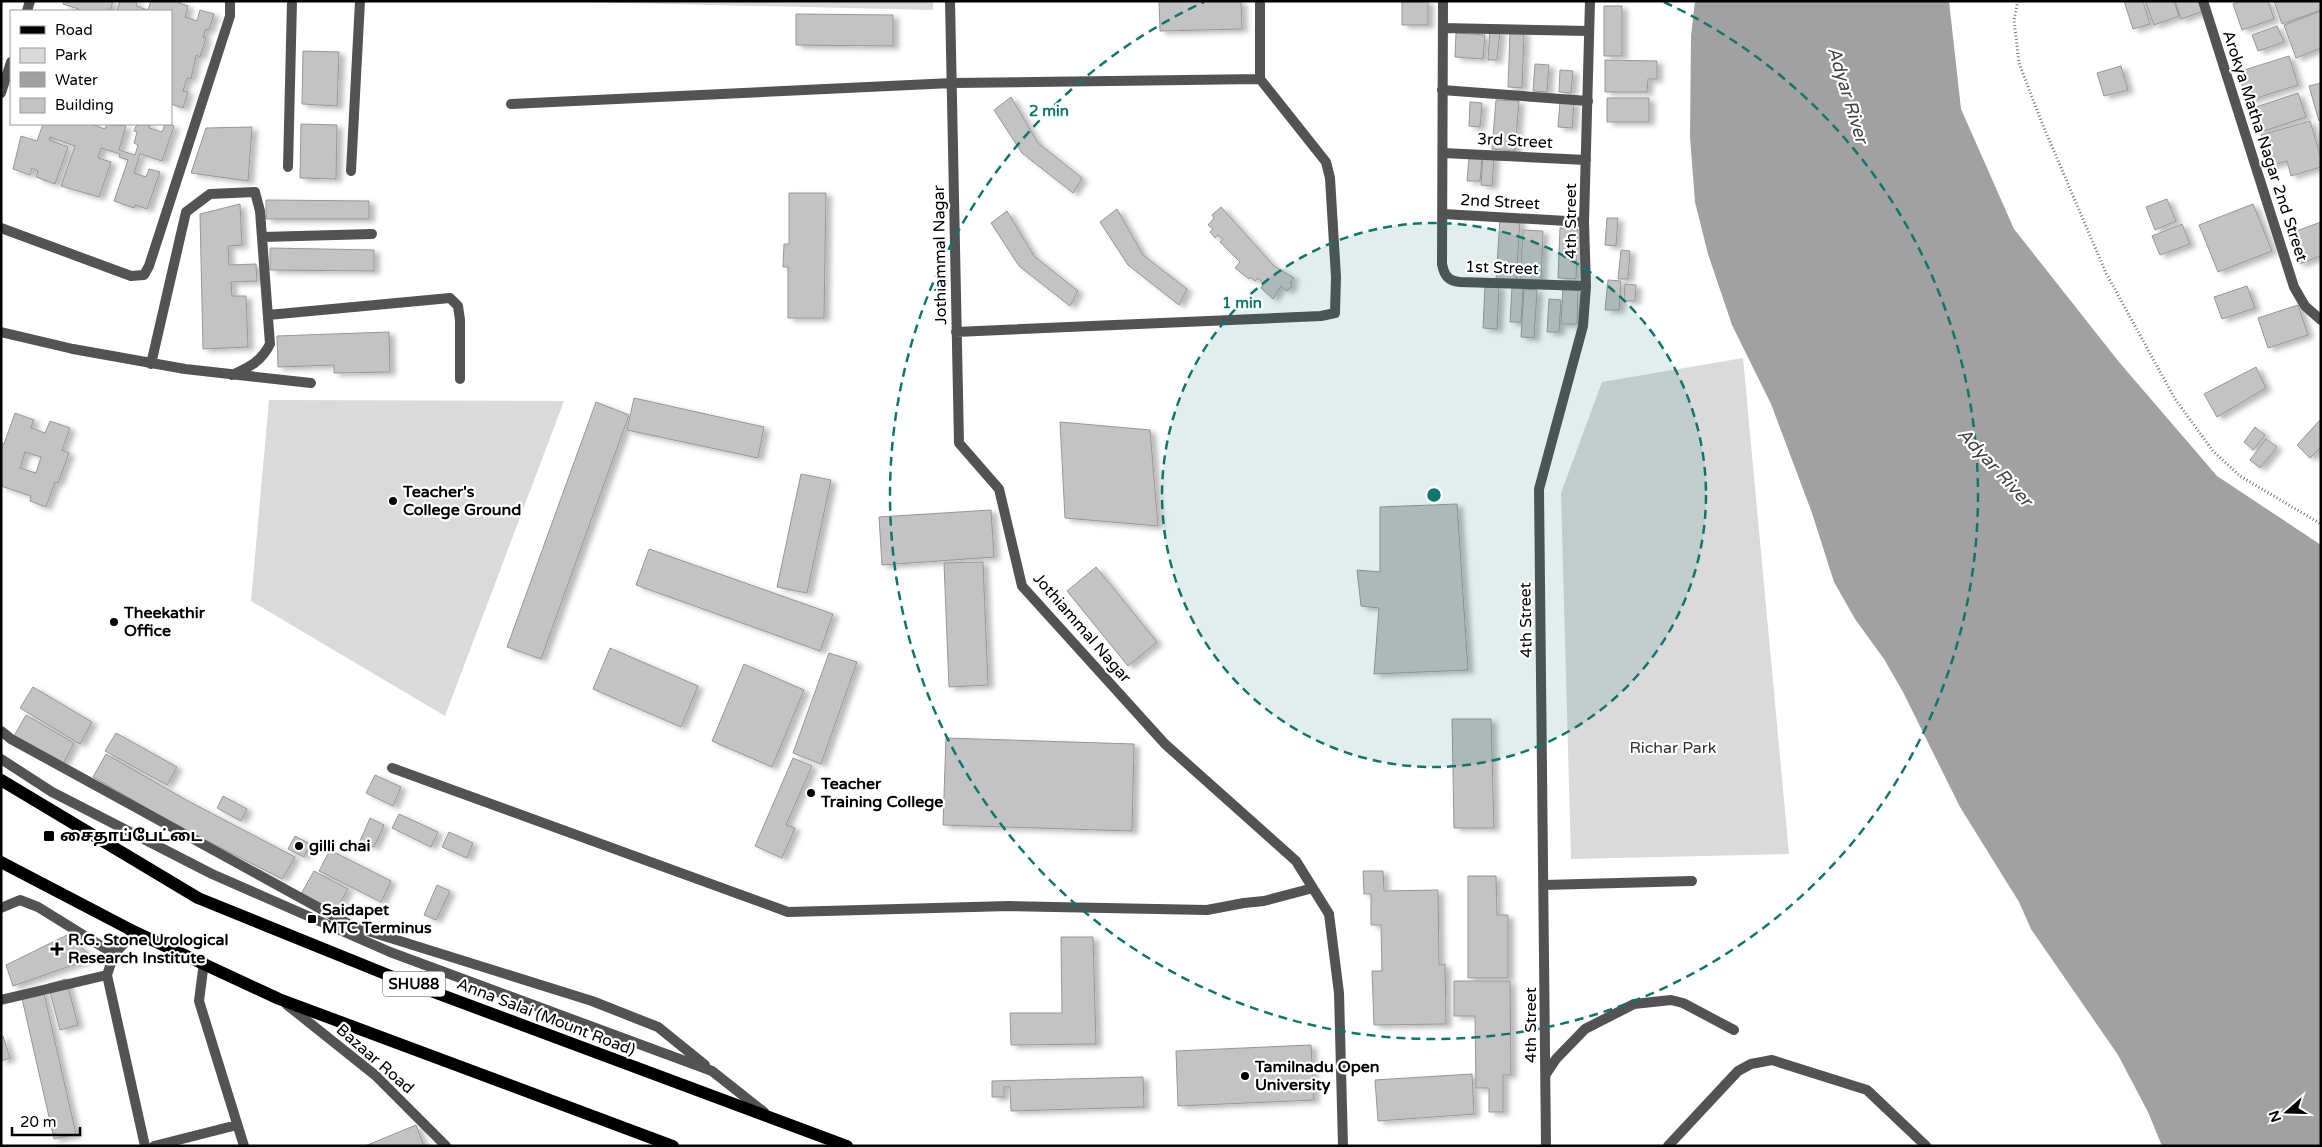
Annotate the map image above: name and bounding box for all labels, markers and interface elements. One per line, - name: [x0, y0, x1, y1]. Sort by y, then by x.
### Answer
- legend: [10, 10, 172, 125]
- text: Road: [55, 21, 93, 39]
- street label: Arokya Matha Nagar 2nd Street: [2218, 28, 2312, 264]
- water label: Adyar River: [1823, 44, 1874, 148]
- text: Park: [55, 46, 87, 64]
- text: Water: [55, 71, 98, 89]
- text: Building: [55, 96, 114, 114]
- text: 2 min: [1029, 102, 1069, 120]
- street label: 3rd Street: [1477, 129, 1553, 153]
- street label: 4th Street: [1561, 183, 1581, 259]
- street label: Jothiammal Nagar: [929, 184, 951, 325]
- street label: 2nd Street: [1460, 190, 1540, 214]
- street label: 1st Street: [1465, 257, 1539, 279]
- text: 1 min: [1222, 294, 1262, 312]
- water label: Adyar River: [1953, 423, 2038, 512]
- place label: Teacher's College Ground: [402, 482, 521, 520]
- centre of rings: [1425, 486, 1443, 504]
- marker: Teacher's College Ground: [387, 495, 399, 507]
- street label: Jothiammal Nagar: [1029, 569, 1136, 688]
- street label: 4th Street: [1515, 582, 1537, 658]
- place label: Theekathir Office: [123, 603, 206, 641]
- marker: Theekathir Office: [108, 616, 120, 628]
- park label: Richar Park: [1629, 738, 1717, 758]
- place label: Teacher Training College: [820, 774, 943, 812]
- marker: Teacher Training College: [805, 787, 817, 799]
- place label: சைதாப்பேட்டை: [60, 826, 203, 846]
- marker: சைதாப்பேட்டை: [42, 829, 56, 843]
- place label: gilli chai: [309, 836, 370, 856]
- marker: gilli chai: [293, 840, 305, 852]
- place label: Saidapet MTC Terminus: [322, 900, 432, 938]
- marker: Saidapet MTC Terminus: [306, 913, 318, 925]
- place label: R.G. Stone Urological Research Institute: [68, 930, 229, 968]
- marker: R.G. Stone Urological Research Institute: [50, 942, 64, 956]
- road number: SHU88: [383, 972, 445, 996]
- street label: Anna Salai (Mount Road): [454, 974, 638, 1060]
- street label: 4th Street: [1521, 987, 1541, 1063]
- street label: Bazaar Road: [332, 1020, 418, 1098]
- place label: Tamilnadu Open University: [1254, 1057, 1380, 1095]
- marker: Tamilnadu Open University: [1239, 1070, 1251, 1082]
- north arrow: [2262, 1087, 2312, 1137]
- scale bar: [12, 1104, 80, 1136]
- text: N: [2265, 1108, 2285, 1124]
- text: 20 m: [20, 1113, 57, 1131]

